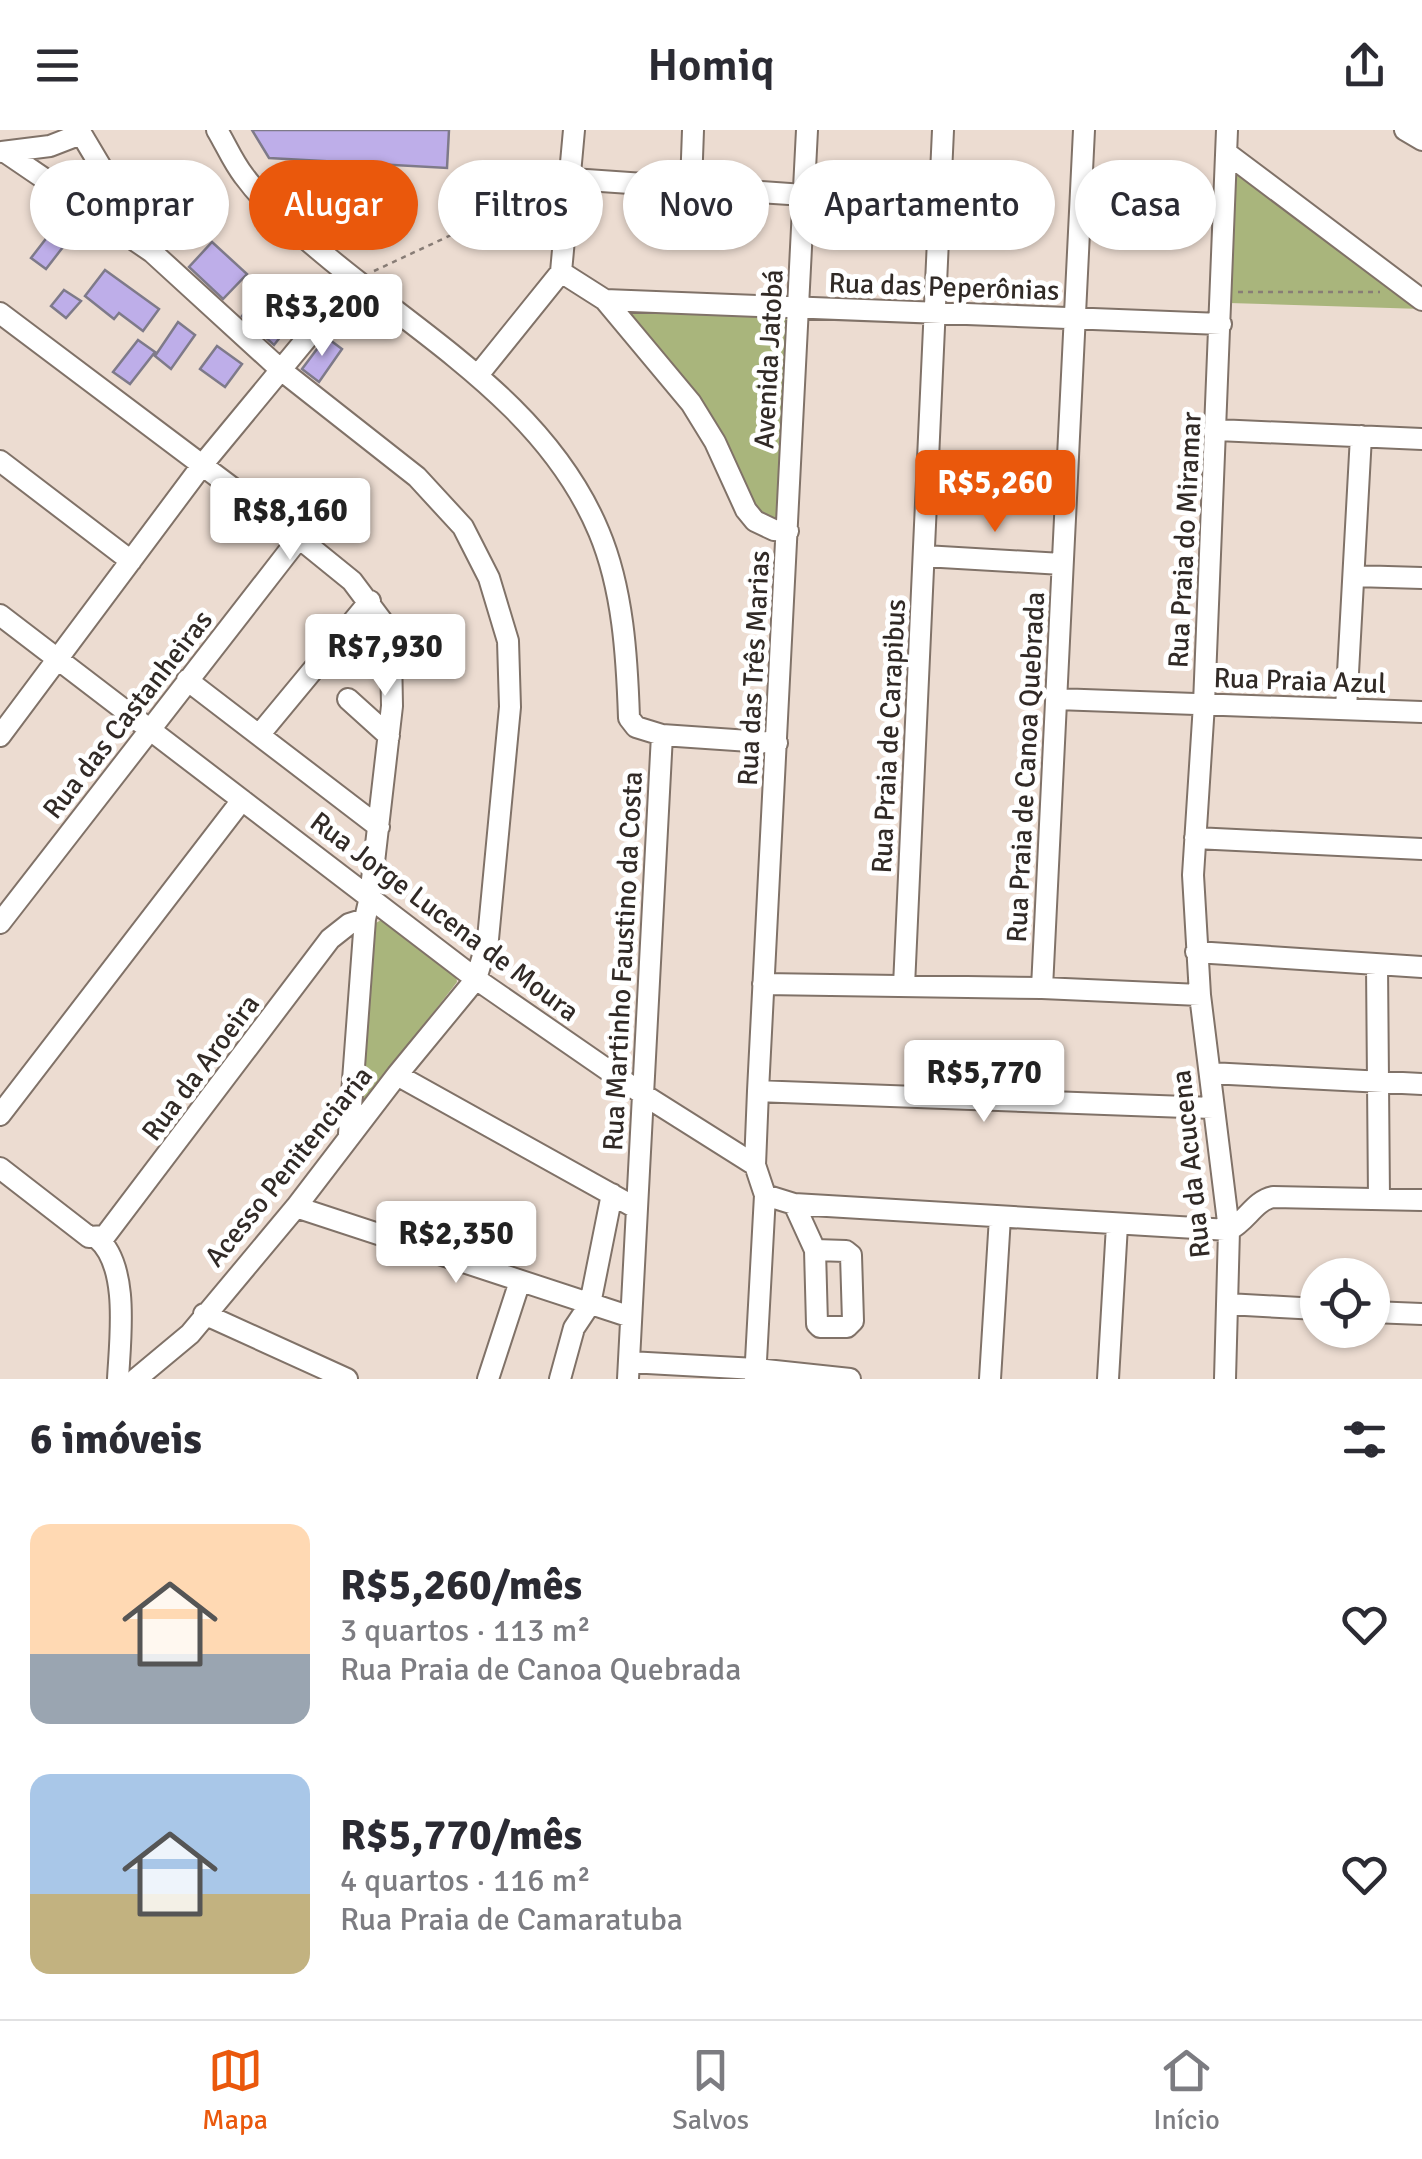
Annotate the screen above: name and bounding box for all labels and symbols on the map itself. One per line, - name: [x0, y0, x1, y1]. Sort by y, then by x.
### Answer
- street label: Rua das Peperônias: [828, 266, 1060, 308]
- street label: Avenida Jatobá: [747, 268, 791, 450]
- pin: R$3,200: [230, 274, 414, 359]
- street label: Rua Praia do Miramar: [1161, 410, 1209, 669]
- pin: R$5,260: [903, 450, 1087, 535]
- pin: R$8,160: [198, 478, 382, 563]
- street label: Rua das Três Marias: [731, 550, 777, 787]
- street label: Rua Praia de Canoa Quebrada: [1000, 591, 1052, 943]
- street label: Rua Praia de Carapibus: [865, 598, 913, 874]
- street label: Rua das Castanheiras: [36, 604, 220, 826]
- pin: R$7,930: [293, 614, 477, 699]
- street label: Rua Praia Azul: [1213, 661, 1387, 701]
- street label: Rua Martinho Faustino da Costa: [596, 770, 650, 1152]
- street label: Rua Jorge Lucena de Moura: [303, 805, 585, 1029]
- street label: Rua da Aroeira: [135, 988, 267, 1147]
- pin: R$5,770: [892, 1040, 1076, 1125]
- street label: Acesso Penitenciaria: [198, 1060, 380, 1274]
- street label: Rua da Acucena: [1164, 1068, 1218, 1260]
- pin: R$2,350: [364, 1201, 548, 1286]

